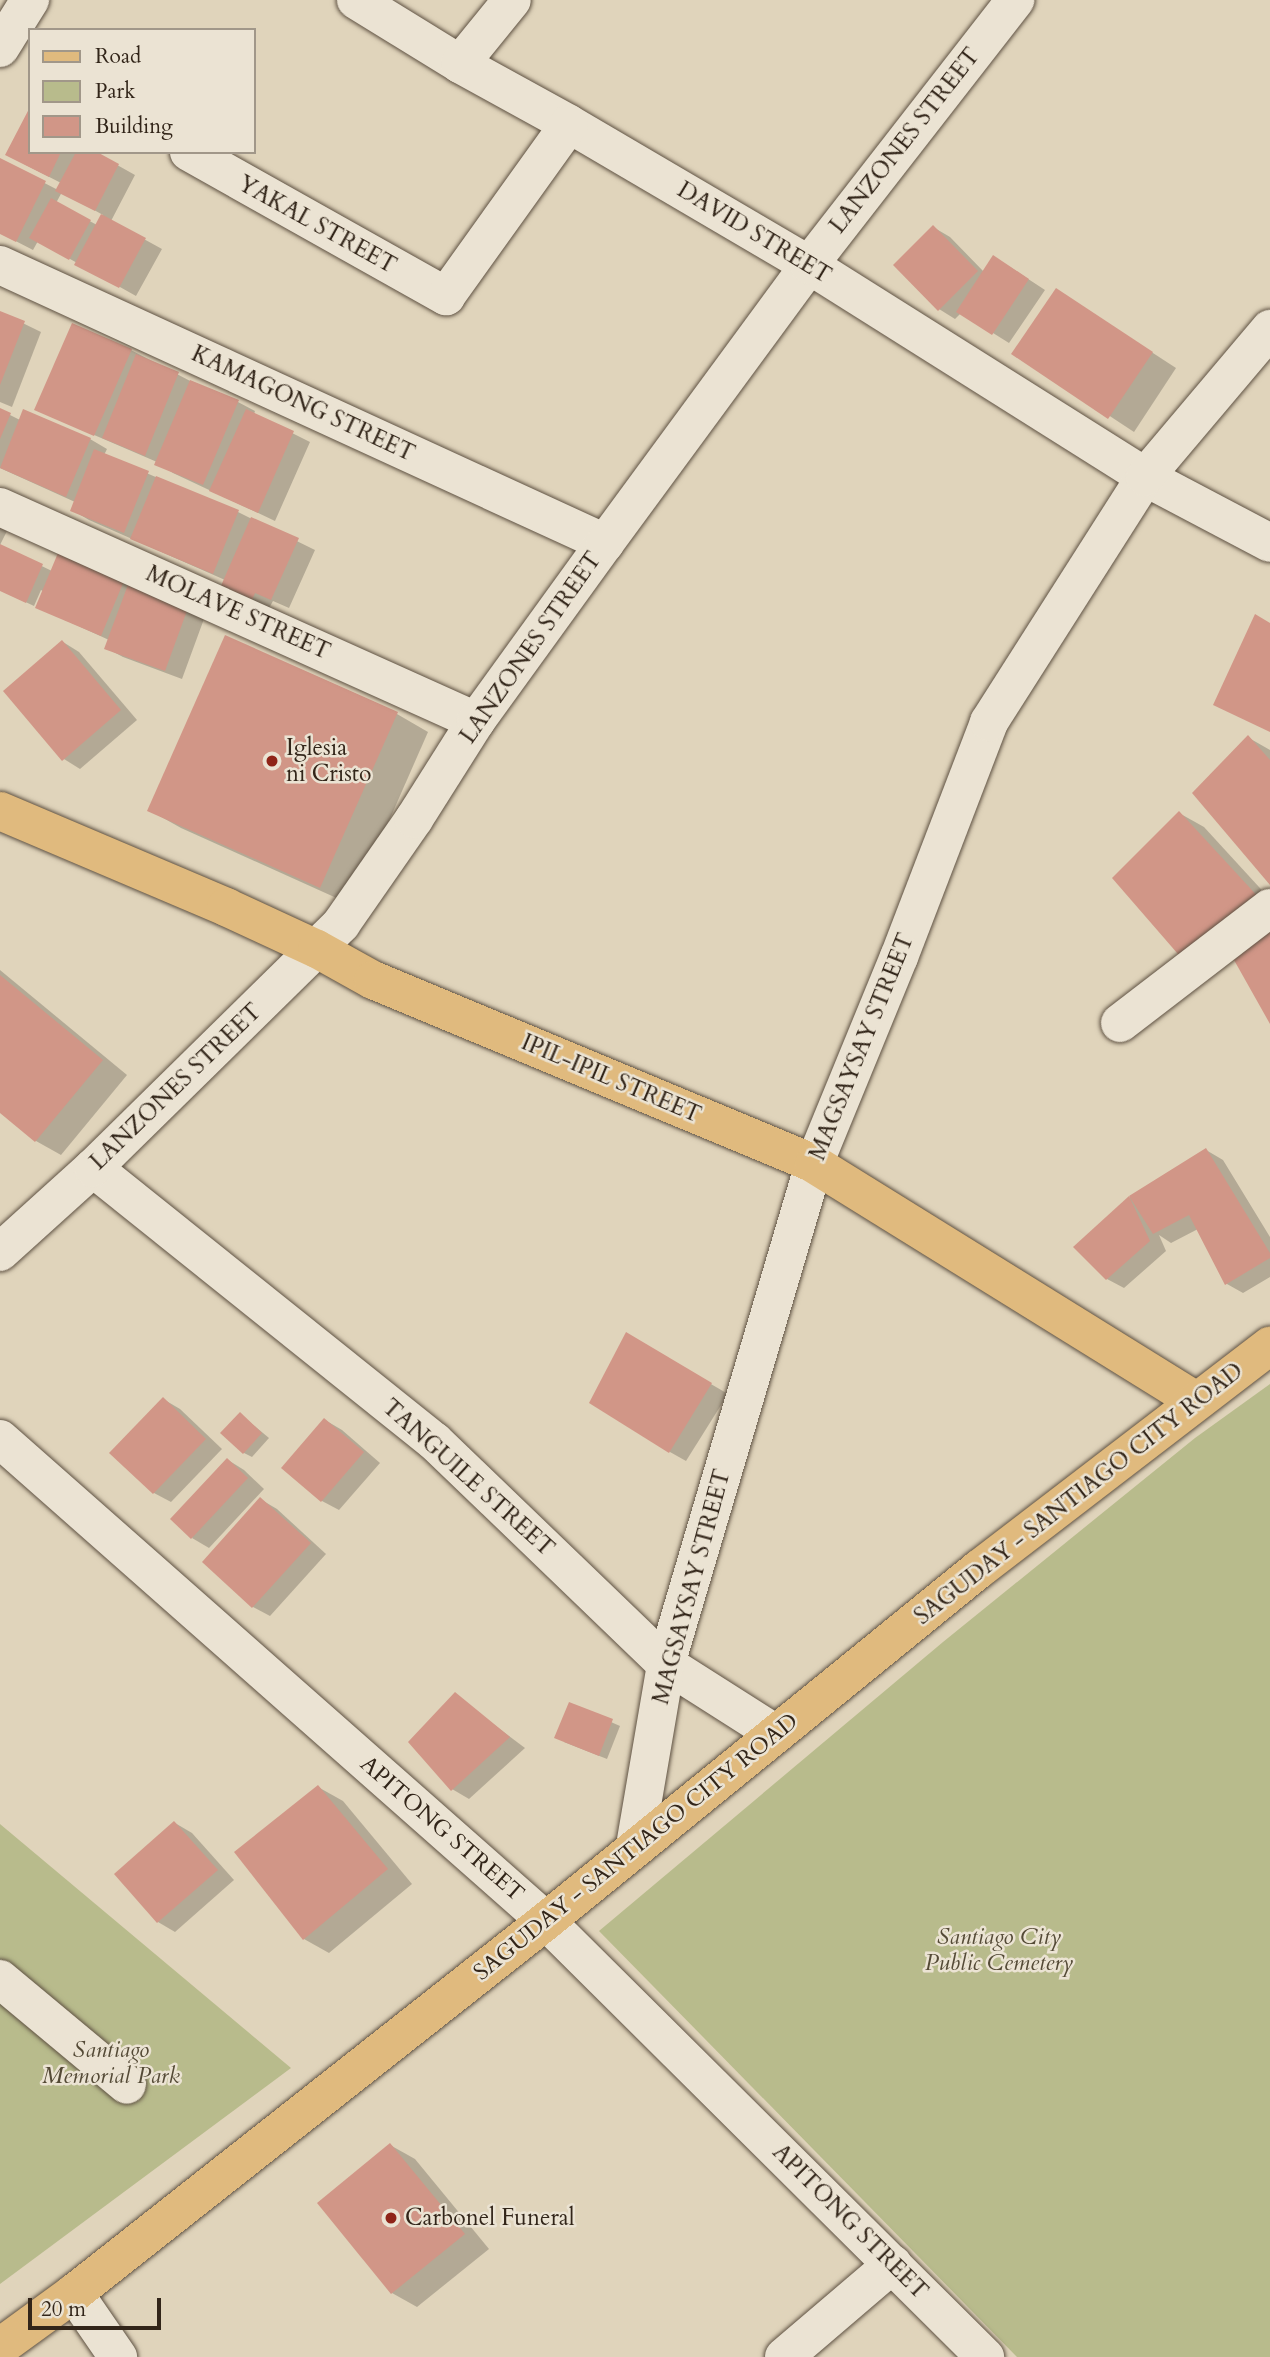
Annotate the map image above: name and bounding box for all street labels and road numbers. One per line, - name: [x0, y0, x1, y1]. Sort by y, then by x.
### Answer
- street label: LANZONES STREET: [824, 43, 986, 239]
- street label: YAKAL STREET: [233, 170, 401, 280]
- street label: DAVID STREET: [672, 176, 836, 290]
- street label: KAMAGONG STREET: [187, 340, 419, 468]
- street label: LANZONES STREET: [455, 547, 607, 749]
- street label: MOLAVE STREET: [142, 560, 334, 666]
- street label: MAGSAYSAY STREET: [804, 930, 920, 1164]
- street label: LANZONES STREET: [85, 998, 267, 1176]
- street label: IPIL-IPIL STREET: [517, 1029, 705, 1129]
- street label: SAGUDAY - SANTIAGO CITY ROAD: [909, 1357, 1249, 1631]
- street label: TANGUILE STREET: [376, 1394, 560, 1562]
- street label: MAGSAYSAY STREET: [647, 1467, 737, 1707]
- street label: SAGUDAY - SANTIAGO CITY ROAD: [468, 1708, 804, 1986]
- street label: APITONG STREET: [354, 1750, 530, 1908]
- street label: APITONG STREET: [767, 2139, 933, 2305]

